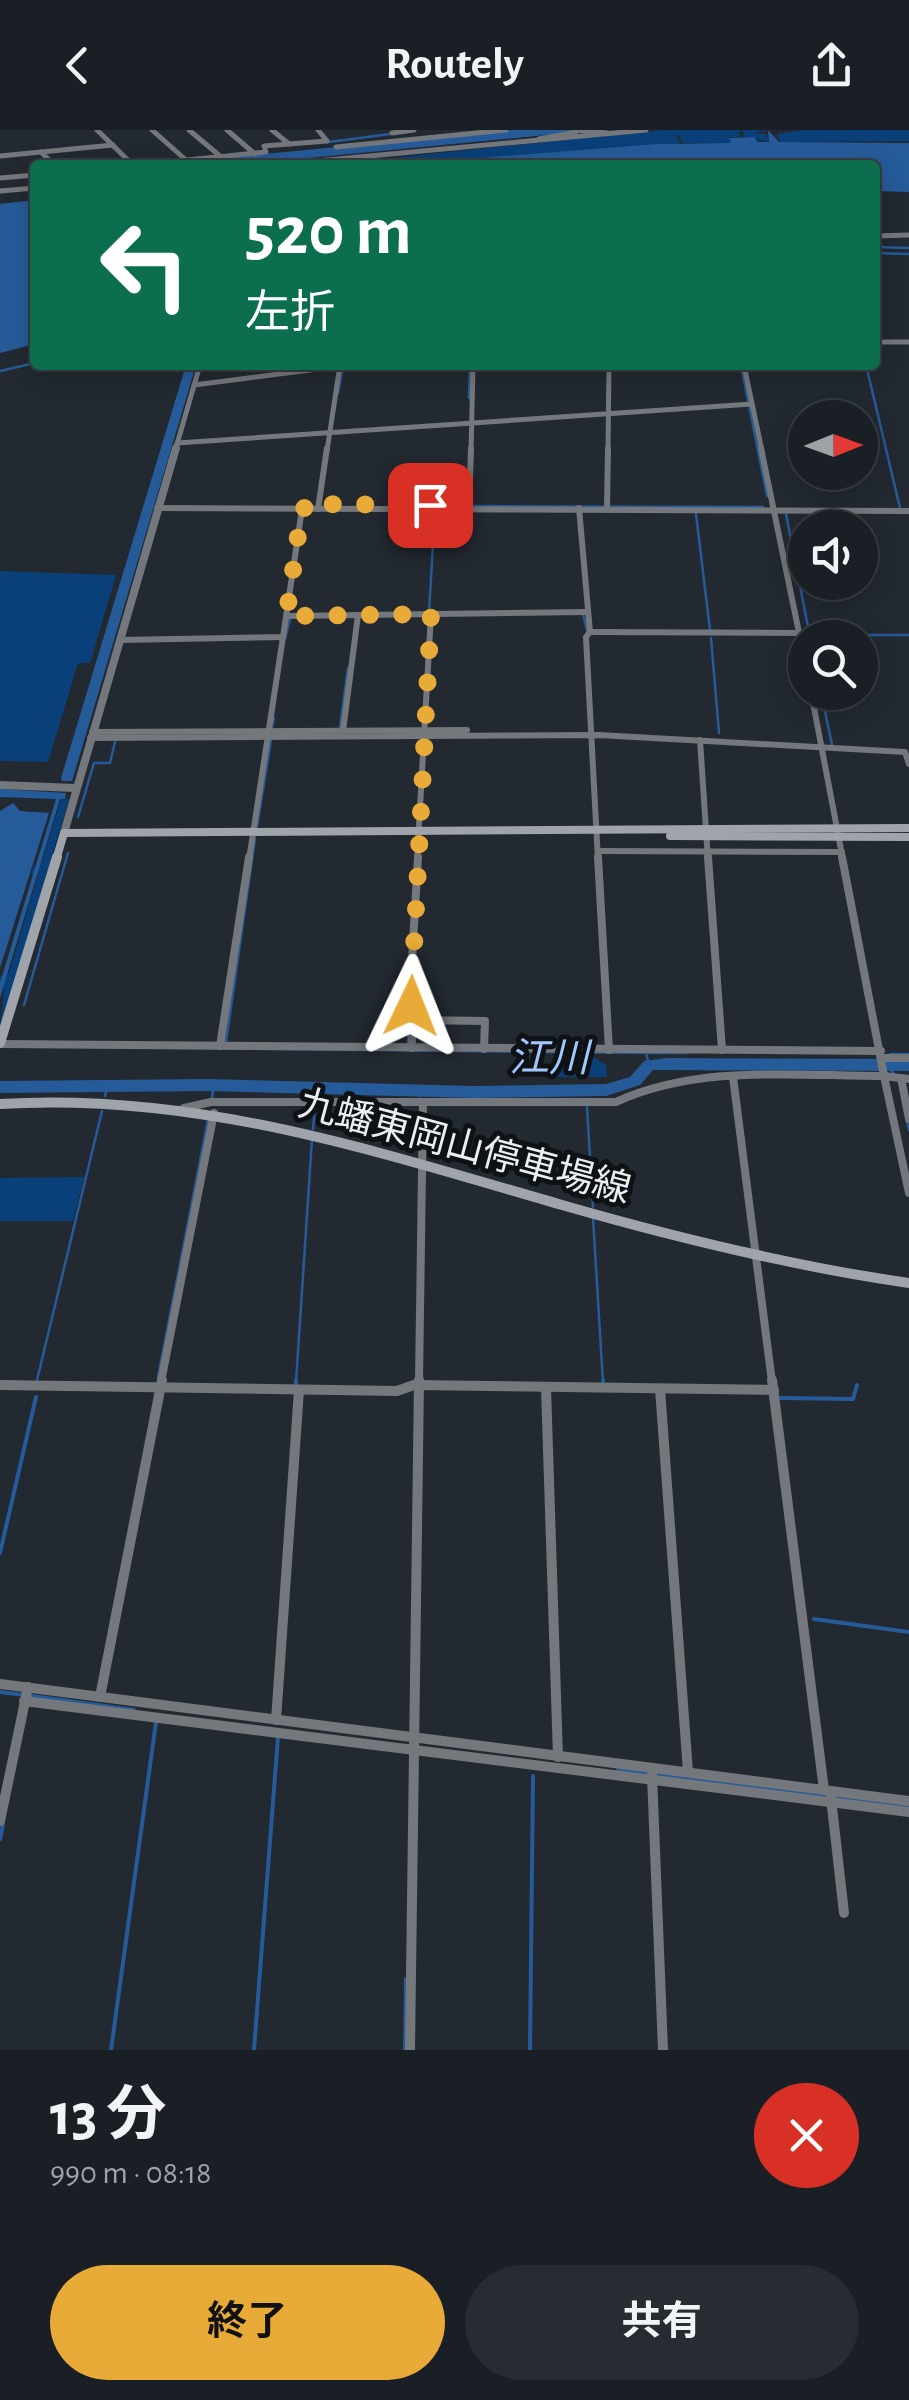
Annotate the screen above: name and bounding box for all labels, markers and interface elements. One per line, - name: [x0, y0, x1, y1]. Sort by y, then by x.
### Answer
- icon: back: [50, 38, 105, 93]
- icon: share: [804, 38, 859, 93]
- text: Routely: [385, 42, 524, 87]
- text: 520 m: [245, 197, 412, 267]
- icon: left: [80, 200, 210, 330]
- text: 左折: [245, 291, 335, 336]
- north arrow: [788, 400, 878, 490]
- map controls: [788, 400, 878, 710]
- pin: [388, 463, 473, 548]
- icon: arrive: [403, 478, 458, 533]
- button: sound: [788, 510, 878, 600]
- button: search: [788, 620, 878, 710]
- position arrow: [359, 954, 463, 1058]
- water label: 江川: [509, 1037, 593, 1079]
- street label: 九蟠東岡山停車場線: [294, 1083, 635, 1211]
- button: close: [754, 2083, 859, 2188]
- text: 13 分: [50, 2086, 167, 2146]
- text: 990 m · 08:18: [50, 2157, 211, 2189]
- button: 終了: [50, 2265, 445, 2380]
- button: 共有: [465, 2265, 859, 2380]

